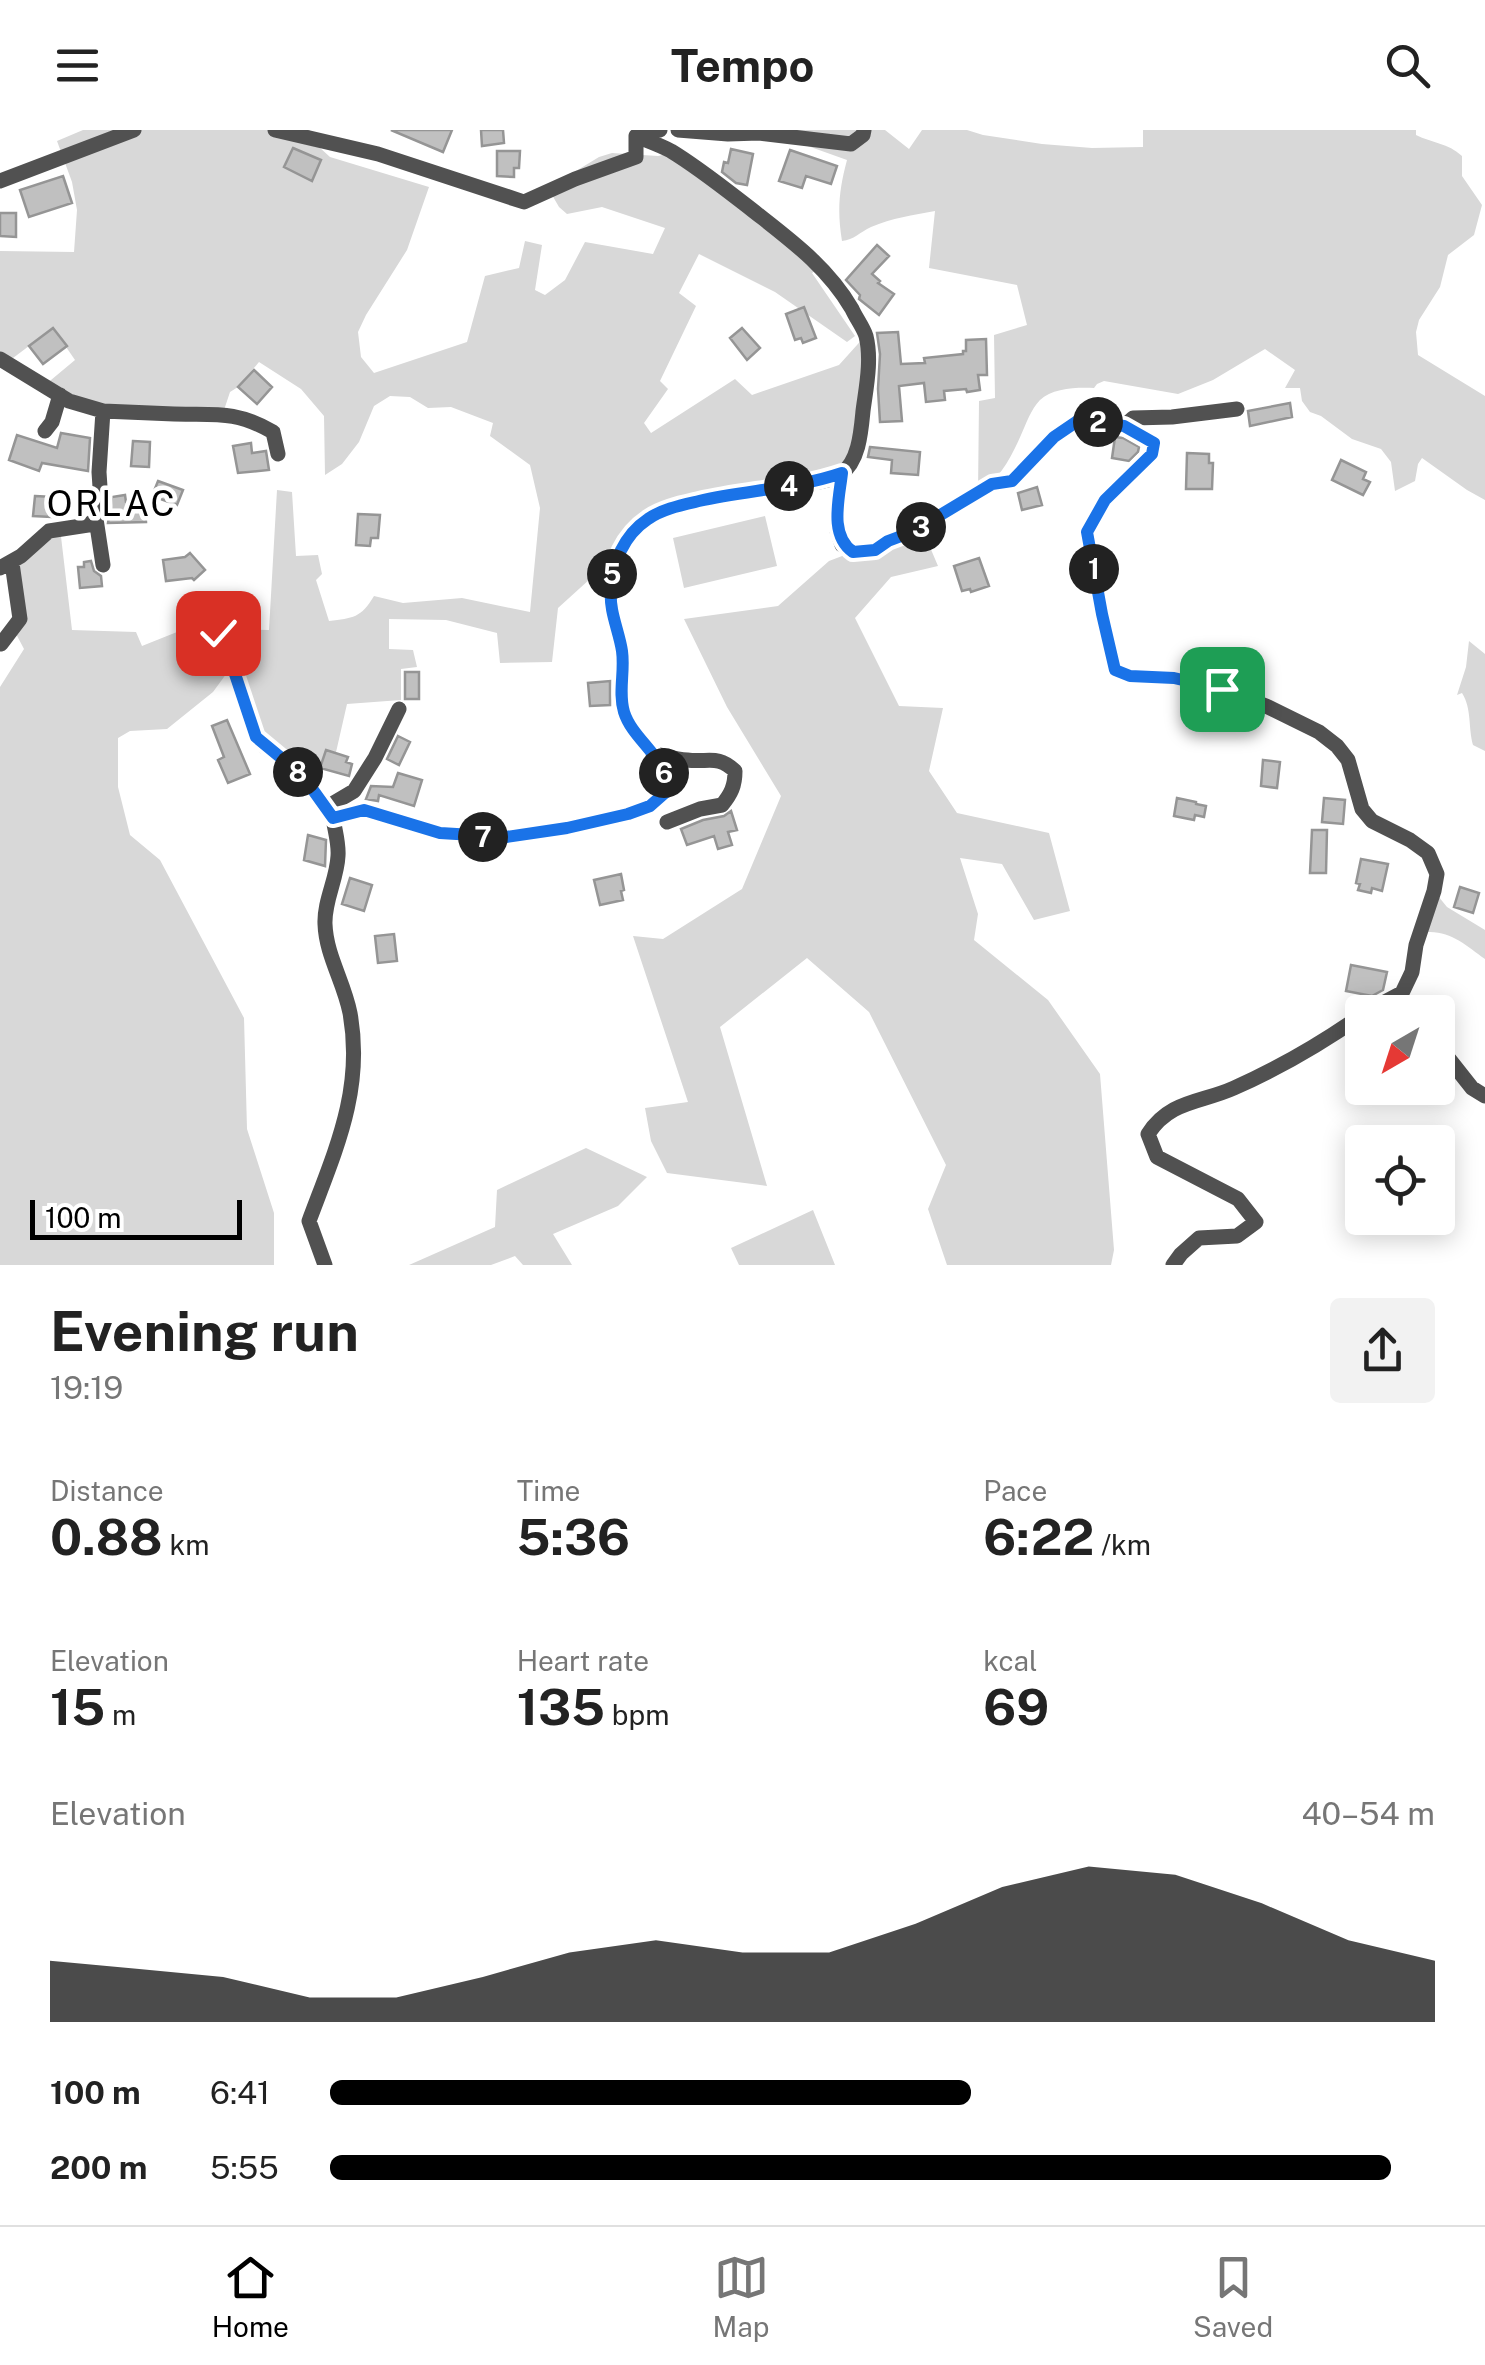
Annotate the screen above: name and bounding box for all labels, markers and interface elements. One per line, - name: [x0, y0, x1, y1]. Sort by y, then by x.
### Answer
- icon: menu: [50, 38, 105, 93]
- icon: search: [1380, 38, 1435, 93]
- text: Tempo: [671, 39, 814, 92]
- pin: 2: [1073, 397, 1123, 447]
- text: 2: [1089, 405, 1107, 438]
- pin: 4: [764, 461, 814, 511]
- text: 4: [780, 469, 798, 502]
- district label: ORLAC: [47, 483, 177, 524]
- pin: 3: [896, 502, 946, 552]
- text: 3: [912, 510, 930, 543]
- pin: 1: [1069, 544, 1119, 594]
- pin: 5: [587, 549, 637, 599]
- text: 1: [1088, 552, 1100, 585]
- text: 5: [603, 557, 621, 590]
- pin: [176, 591, 261, 676]
- icon: check: [191, 606, 246, 661]
- pin: [1180, 647, 1265, 732]
- icon: arrive: [1195, 662, 1250, 717]
- pin: 8: [273, 747, 323, 797]
- pin: 6: [639, 748, 689, 798]
- text: 8: [289, 755, 307, 788]
- text: 6: [655, 756, 673, 789]
- pin: 7: [458, 812, 508, 862]
- text: 7: [474, 820, 492, 853]
- north arrow: [1345, 995, 1455, 1105]
- map controls: [1345, 995, 1455, 1235]
- button: locate: [1345, 1125, 1455, 1235]
- scale bar: [30, 1195, 242, 1240]
- text: 100 m: [45, 1201, 122, 1234]
- button: share: [1330, 1298, 1435, 1403]
- text: Evening run: [50, 1299, 359, 1363]
- text: 19:19: [50, 1369, 123, 1406]
- text: Distance: [50, 1474, 164, 1507]
- text: Time: [517, 1474, 580, 1507]
- text: Pace: [983, 1474, 1047, 1507]
- text: 0.88: [50, 1507, 163, 1566]
- text: 5:36: [517, 1507, 630, 1566]
- text: 6:22: [983, 1507, 1094, 1566]
- text: km: [163, 1528, 209, 1561]
- text: /km: [1094, 1528, 1151, 1561]
- text: Elevation: [50, 1644, 169, 1677]
- text: Heart rate: [517, 1644, 649, 1677]
- text: kcal: [983, 1644, 1037, 1677]
- text: 15: [50, 1677, 105, 1736]
- text: 135: [517, 1677, 605, 1736]
- text: 69: [983, 1677, 1049, 1736]
- text: m: [105, 1698, 136, 1731]
- text: bpm: [605, 1698, 669, 1731]
- text: Elevation: [50, 1795, 186, 1832]
- text: 40–54 m: [1301, 1795, 1435, 1832]
- text: 100 m: [50, 2074, 141, 2111]
- text: 6:41: [210, 2074, 270, 2111]
- text: 200 m: [50, 2149, 147, 2186]
- text: 5:55: [210, 2149, 279, 2186]
- tab: Home: [212, 2250, 289, 2343]
- tab: Map: [713, 2250, 769, 2343]
- tab: Saved: [1193, 2250, 1273, 2343]

